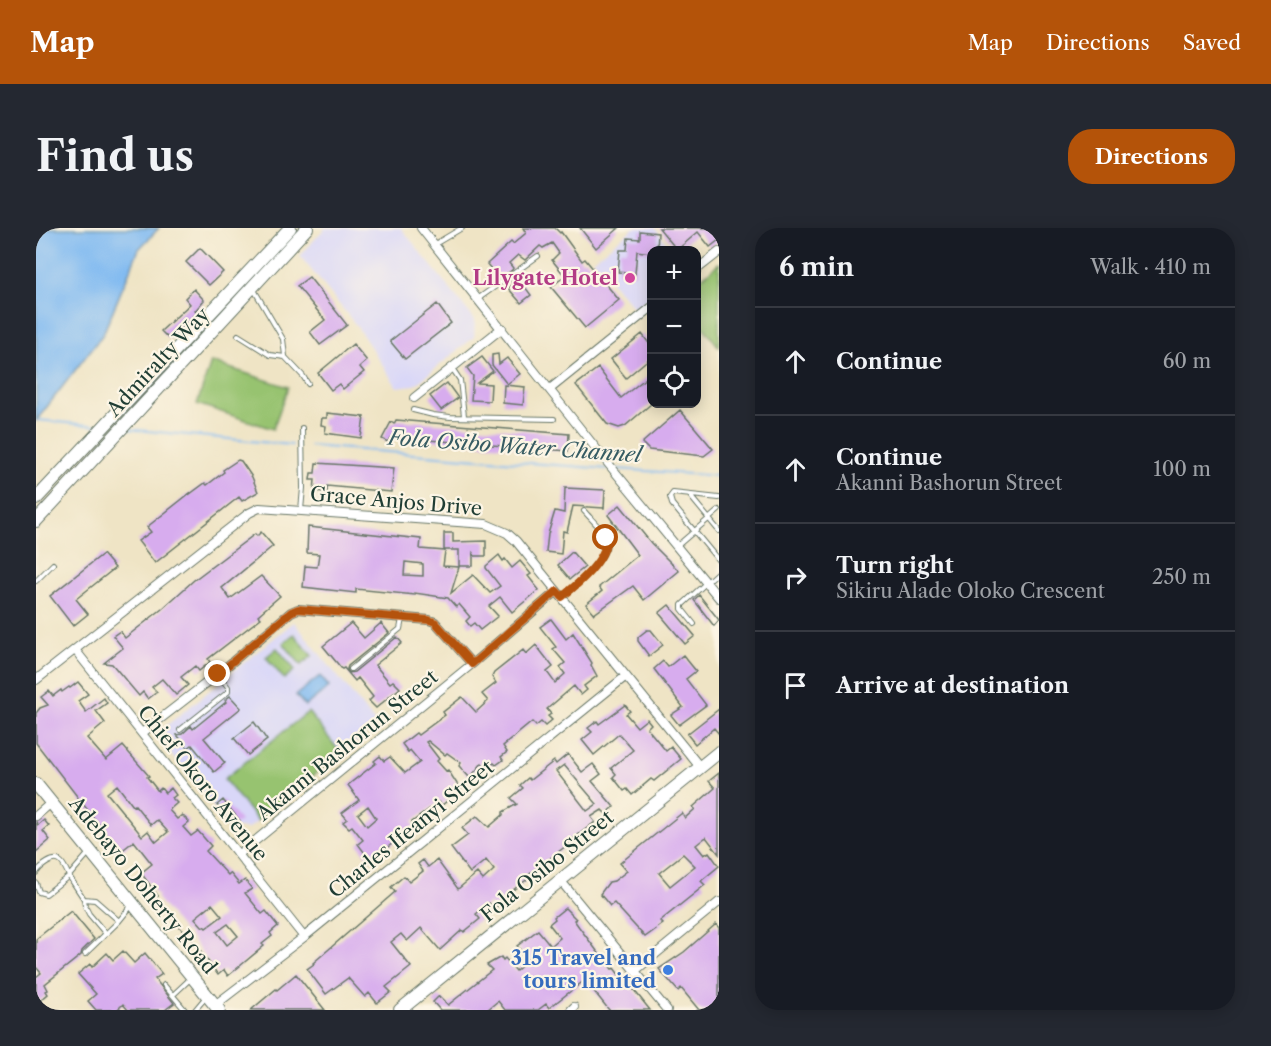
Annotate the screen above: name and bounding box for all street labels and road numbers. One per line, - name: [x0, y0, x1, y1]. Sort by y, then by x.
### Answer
- street label: Admiralty Way: [101, 302, 215, 422]
- street label: Grace Anjos Drive: [309, 482, 483, 520]
- street label: Akanni Bashorun Street: [251, 664, 442, 826]
- street label: Chief Okoro Avenue: [133, 700, 273, 866]
- street label: Charles Ifeanyi Street: [324, 755, 498, 903]
- street label: Adebayo Doherty Road: [63, 791, 222, 979]
- street label: Fola Osibo Street: [476, 805, 618, 927]

